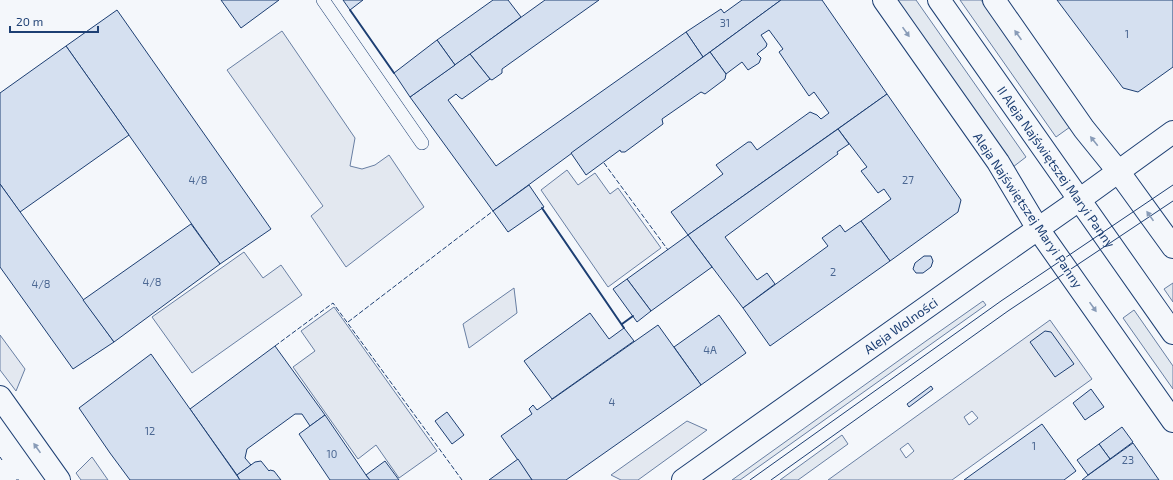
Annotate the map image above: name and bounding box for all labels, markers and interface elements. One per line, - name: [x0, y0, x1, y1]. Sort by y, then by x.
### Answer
- scale bar: [10, 8, 98, 34]
- text: 20 m: [16, 14, 43, 28]
- house number: 31: [720, 16, 730, 29]
- one-way arrow: [902, 27, 910, 37]
- house number: 1: [1125, 27, 1129, 40]
- one-way arrow: [1014, 30, 1022, 40]
- street label: II Aleja Najświętszej Maryi Panny: [994, 83, 1118, 251]
- street label: Aleja Najświętszej Maryi Panny: [970, 129, 1086, 291]
- one-way arrow: [1090, 135, 1098, 146]
- house number: 4/8: [188, 173, 208, 186]
- house number: 27: [902, 173, 914, 186]
- one-way arrow: [1146, 210, 1154, 221]
- house number: 2: [830, 265, 836, 278]
- house number: 4/8: [142, 275, 162, 288]
- house number: 4/8: [31, 277, 51, 290]
- street label: Aleja Wolności: [861, 294, 941, 357]
- one-way arrow: [1089, 302, 1097, 312]
- house number: 4A: [703, 343, 717, 356]
- house number: 4: [609, 395, 616, 408]
- house number: 12: [145, 424, 155, 437]
- house number: 1: [1032, 439, 1036, 452]
- one-way arrow: [33, 443, 41, 453]
- house number: 10: [326, 447, 338, 460]
- house number: 23: [1122, 453, 1134, 466]

